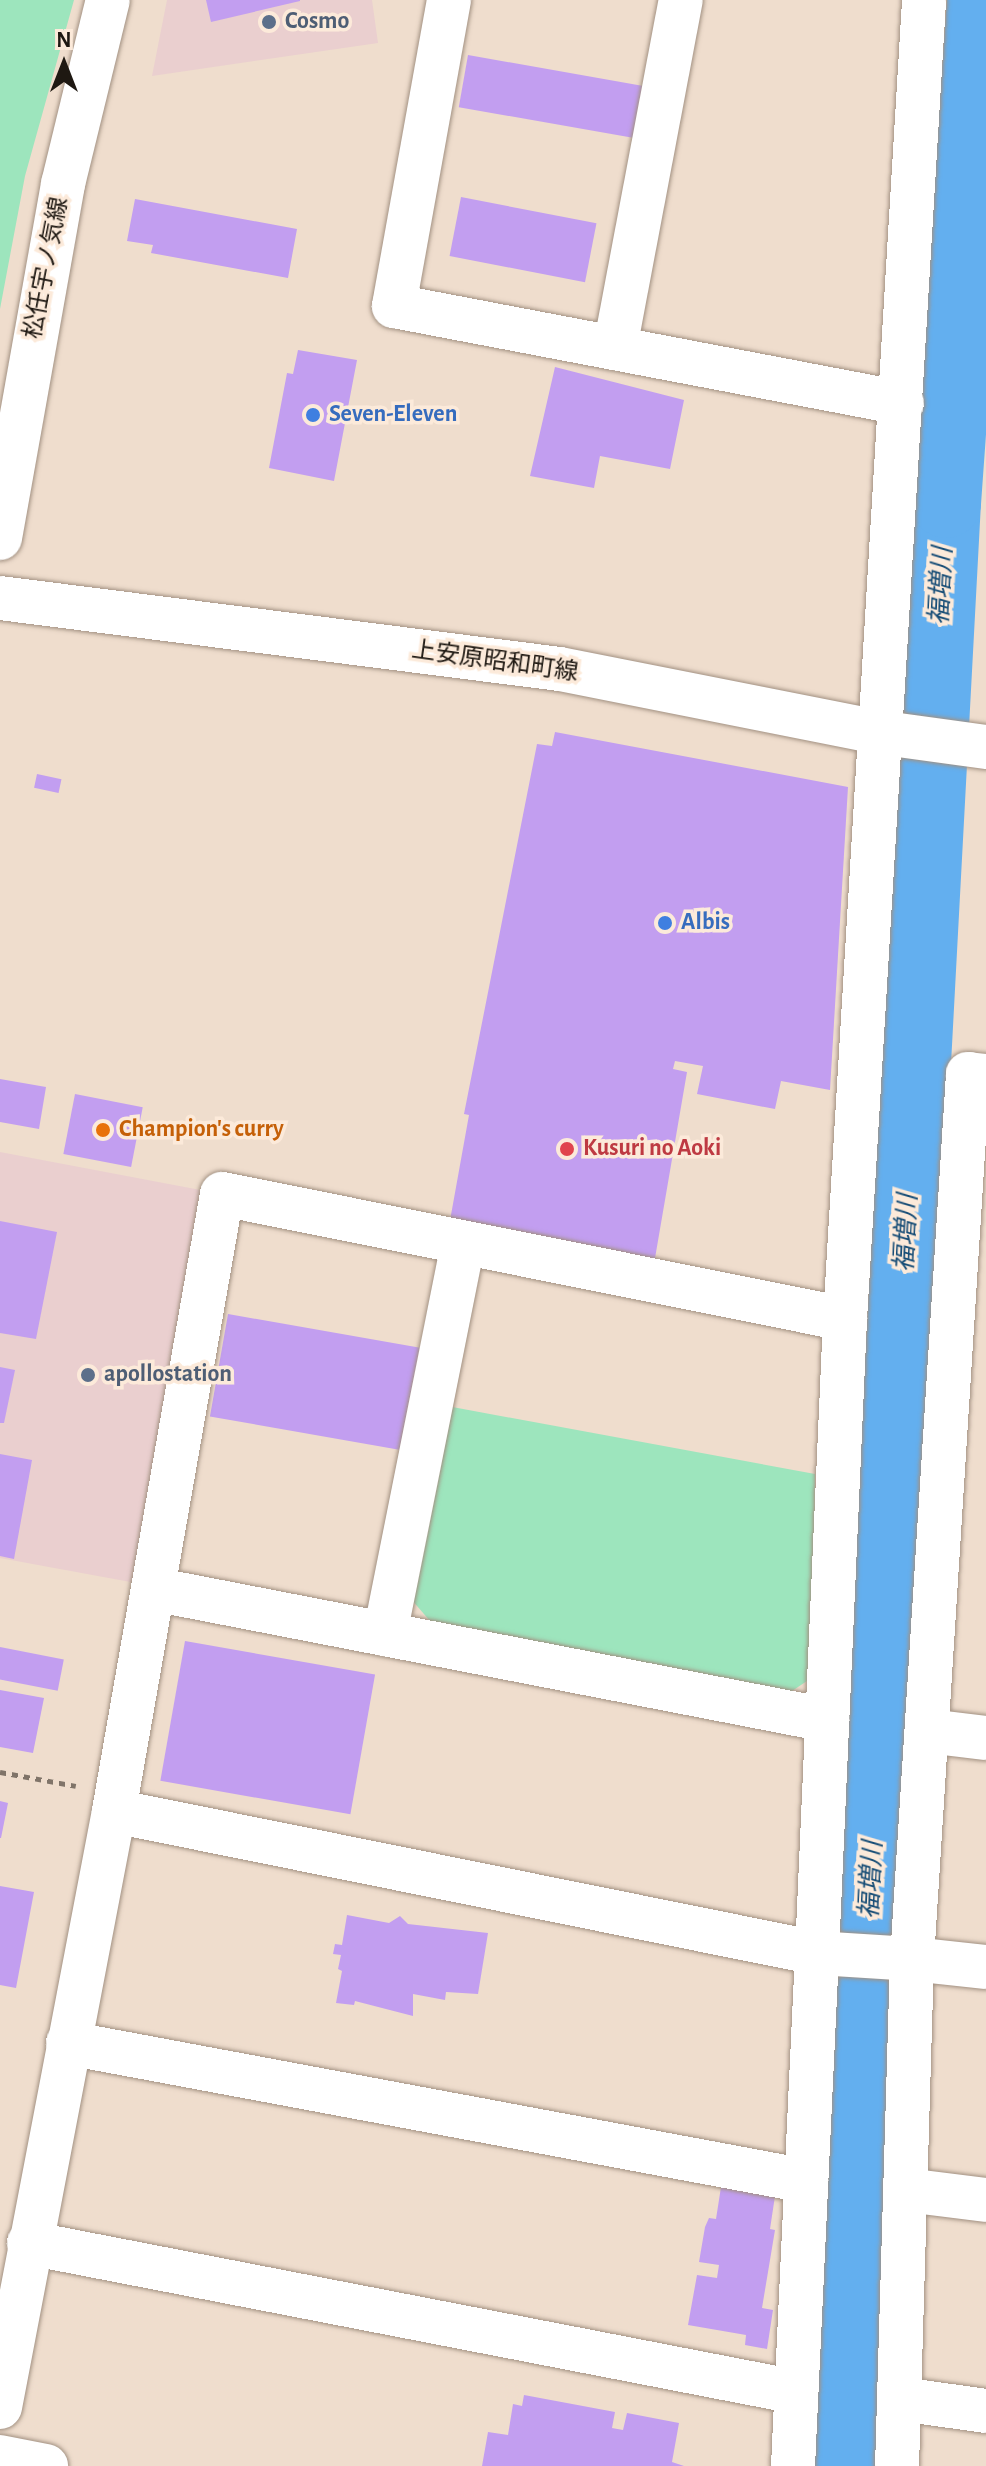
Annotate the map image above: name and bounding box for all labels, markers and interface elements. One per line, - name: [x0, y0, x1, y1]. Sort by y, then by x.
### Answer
- place label: Cosmo: [285, 8, 349, 36]
- marker: Cosmo: [260, 13, 278, 31]
- north arrow: [24, 24, 104, 104]
- text: N: [56, 29, 72, 51]
- street label: 松任宇ノ気線: [19, 195, 75, 341]
- place label: Seven-Eleven: [329, 401, 457, 429]
- marker: Seven-Eleven: [304, 406, 322, 424]
- water label: 福増川: [924, 546, 960, 626]
- street label: 上安原昭和町線: [410, 636, 580, 688]
- place label: Albis: [681, 909, 730, 937]
- marker: Albis: [656, 914, 674, 932]
- place label: Champion's curry: [119, 1116, 284, 1144]
- marker: Champion's curry: [94, 1121, 112, 1139]
- place label: Kusuri no Aoki: [583, 1135, 721, 1163]
- marker: Kusuri no Aoki: [558, 1140, 576, 1158]
- water label: 福増川: [889, 1193, 925, 1273]
- place label: apollostation: [104, 1361, 232, 1389]
- marker: apollostation: [79, 1366, 97, 1384]
- water label: 福増川: [854, 1840, 890, 1920]

